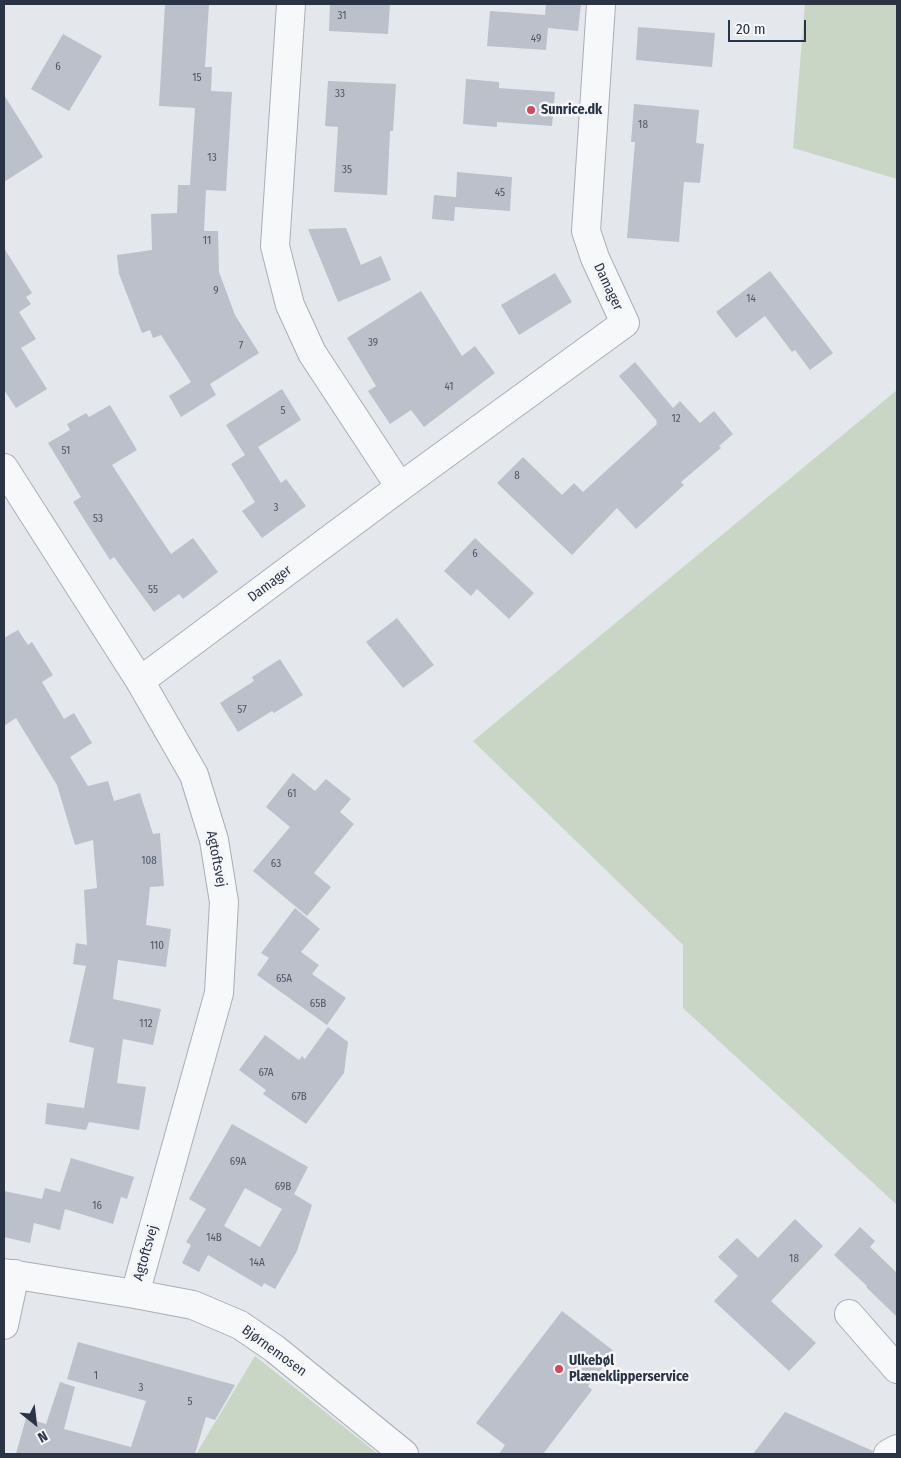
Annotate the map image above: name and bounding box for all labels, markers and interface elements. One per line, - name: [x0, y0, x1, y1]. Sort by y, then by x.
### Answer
- house number: 31: [338, 9, 346, 23]
- scale bar: [731, 10, 808, 42]
- text: 20 m: [736, 20, 766, 38]
- house number: 49: [531, 32, 541, 46]
- house number: 6: [55, 60, 61, 74]
- house number: 15: [192, 71, 202, 85]
- house number: 33: [335, 87, 345, 101]
- place label: Sunrice.dk: [541, 102, 602, 118]
- marker: Sunrice.dk: [525, 104, 537, 116]
- house number: 18: [638, 118, 648, 132]
- house number: 13: [207, 151, 217, 165]
- house number: 35: [342, 163, 352, 177]
- house number: 45: [495, 186, 505, 200]
- house number: 11: [203, 234, 211, 248]
- street label: Damager: [590, 261, 626, 313]
- house number: 9: [213, 284, 219, 298]
- house number: 14: [746, 292, 756, 306]
- house number: 39: [368, 336, 378, 350]
- house number: 7: [239, 339, 243, 353]
- house number: 41: [444, 380, 454, 394]
- house number: 5: [280, 404, 286, 418]
- house number: 12: [671, 412, 681, 426]
- house number: 51: [62, 444, 70, 458]
- house number: 8: [514, 469, 520, 483]
- house number: 3: [274, 501, 278, 515]
- house number: 53: [93, 512, 103, 526]
- house number: 6: [472, 547, 478, 561]
- street label: Damager: [245, 562, 295, 606]
- house number: 55: [148, 583, 158, 597]
- house number: 57: [237, 703, 247, 717]
- house number: 61: [287, 787, 297, 801]
- street label: Agtoftsvej: [202, 829, 230, 889]
- house number: 108: [141, 854, 157, 868]
- house number: 63: [271, 857, 281, 871]
- house number: 110: [150, 939, 164, 953]
- house number: 65A: [276, 972, 292, 986]
- house number: 65B: [310, 997, 326, 1011]
- house number: 112: [139, 1017, 153, 1031]
- house number: 67A: [258, 1066, 274, 1080]
- house number: 67B: [291, 1090, 307, 1104]
- house number: 69A: [230, 1155, 246, 1169]
- house number: 69B: [275, 1180, 291, 1194]
- house number: 16: [92, 1199, 102, 1213]
- street label: Agtoftsvej: [130, 1223, 162, 1283]
- house number: 14B: [206, 1231, 222, 1245]
- house number: 18: [789, 1252, 799, 1266]
- house number: 14A: [249, 1256, 265, 1270]
- street label: Bjørnemosen: [238, 1322, 310, 1380]
- place label: Ulkebøl Plæneklipperservice: [569, 1353, 689, 1385]
- marker: Ulkebøl Plæneklipperservice: [553, 1363, 565, 1375]
- house number: 1: [94, 1369, 98, 1383]
- house number: 3: [139, 1381, 143, 1395]
- house number: 5: [187, 1395, 193, 1409]
- north arrow: [10, 1398, 60, 1448]
- text: N: [35, 1427, 50, 1446]

